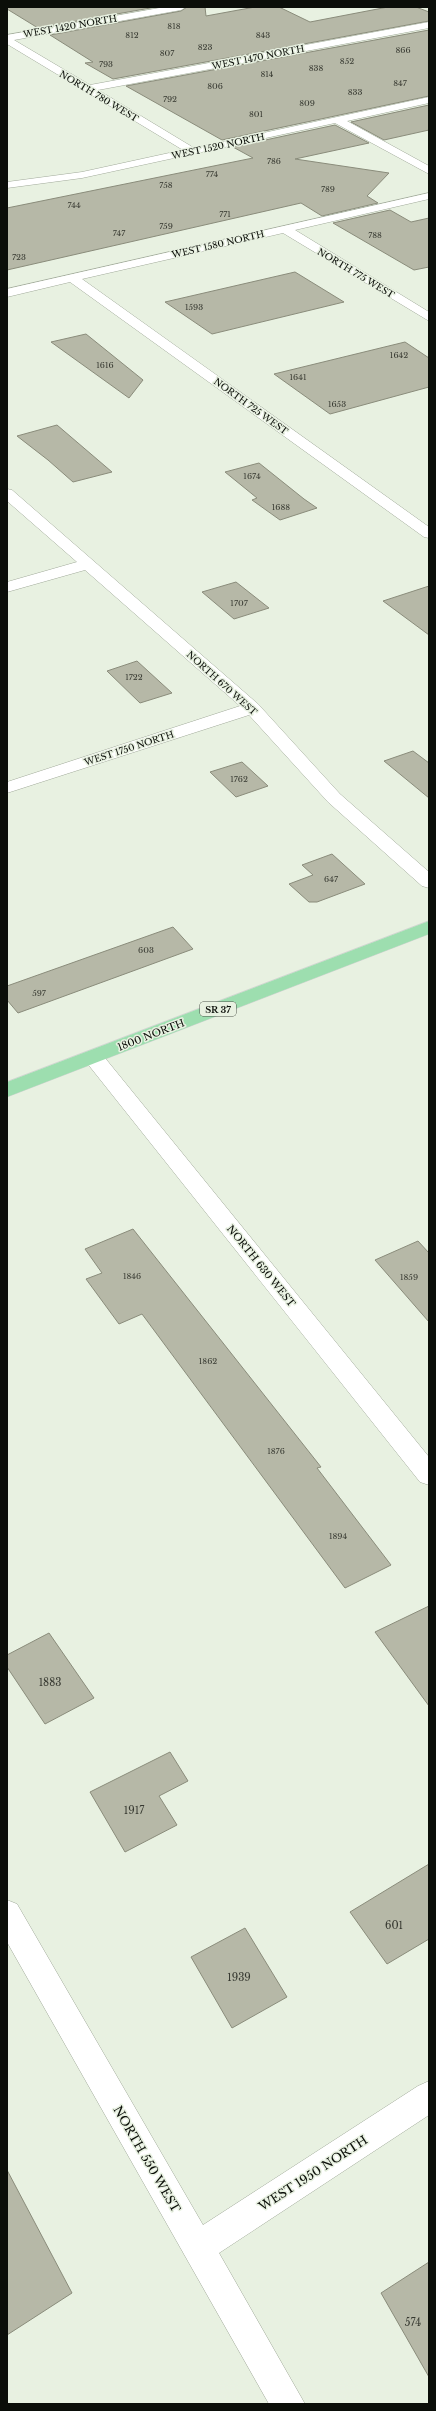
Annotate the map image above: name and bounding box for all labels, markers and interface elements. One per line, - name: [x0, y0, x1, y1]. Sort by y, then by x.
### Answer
- street label: WEST 1420 NORTH: [21, 12, 118, 40]
- house number: 818: [167, 21, 181, 31]
- house number: 812: [125, 30, 139, 40]
- house number: 843: [256, 30, 270, 40]
- house number: 823: [198, 42, 212, 52]
- street label: WEST 1470 NORTH: [210, 43, 305, 72]
- house number: 866: [395, 45, 411, 55]
- house number: 807: [160, 48, 175, 58]
- house number: 852: [340, 56, 354, 66]
- house number: 793: [99, 59, 113, 69]
- house number: 838: [309, 63, 323, 73]
- street label: NORTH 780 WEST: [58, 68, 141, 124]
- house number: 814: [260, 69, 274, 79]
- house number: 847: [393, 78, 408, 88]
- house number: 806: [207, 81, 223, 91]
- house number: 833: [348, 87, 362, 97]
- house number: 792: [163, 94, 177, 104]
- house number: 809: [299, 98, 315, 108]
- house number: 801: [249, 109, 263, 119]
- street label: WEST 1520 NORTH: [169, 131, 266, 161]
- house number: 786: [267, 156, 281, 166]
- house number: 774: [206, 169, 219, 179]
- house number: 758: [159, 180, 173, 190]
- house number: 789: [321, 184, 335, 194]
- house number: 744: [67, 200, 81, 210]
- house number: 771: [219, 209, 231, 219]
- house number: 759: [159, 221, 173, 231]
- house number: 747: [113, 228, 126, 238]
- street label: WEST 1580 NORTH: [170, 228, 265, 260]
- house number: 788: [368, 230, 382, 240]
- street label: NORTH 775 WEST: [316, 246, 397, 301]
- house number: 723: [12, 252, 26, 262]
- house number: 1593: [185, 302, 203, 312]
- house number: 1642: [390, 350, 408, 360]
- house number: 1616: [96, 360, 114, 370]
- house number: 1641: [290, 372, 307, 382]
- street label: NORTH 725 WEST: [212, 375, 291, 437]
- house number: 1653: [328, 399, 346, 409]
- house number: 1674: [243, 471, 261, 481]
- house number: 1688: [272, 502, 290, 512]
- house number: 1707: [230, 598, 249, 608]
- street label: NORTH 670 WEST: [185, 649, 260, 718]
- house number: 1722: [125, 672, 143, 682]
- street label: WEST 1750 NORTH: [82, 728, 175, 768]
- house number: 1762: [230, 774, 248, 784]
- house number: 647: [324, 874, 339, 884]
- house number: 603: [138, 945, 154, 955]
- house number: 597: [32, 988, 47, 998]
- road number: SR 37: [200, 1002, 236, 1016]
- street label: 1800 NORTH: [116, 1016, 186, 1054]
- street label: NORTH 630 WEST: [224, 1222, 298, 1310]
- house number: 1846: [123, 1271, 141, 1281]
- house number: 1859: [400, 1272, 418, 1282]
- house number: 1862: [199, 1356, 217, 1366]
- house number: 1876: [267, 1446, 285, 1456]
- house number: 1894: [329, 1531, 347, 1541]
- house number: 1883: [39, 1676, 61, 1689]
- house number: 1917: [124, 1804, 145, 1817]
- house number: 601: [385, 1919, 403, 1932]
- house number: 1939: [227, 1971, 251, 1984]
- street label: NORTH 550 WEST: [110, 2103, 184, 2215]
- street label: WEST 1950 NORTH: [255, 2132, 370, 2214]
- house number: 574: [405, 2316, 421, 2329]

